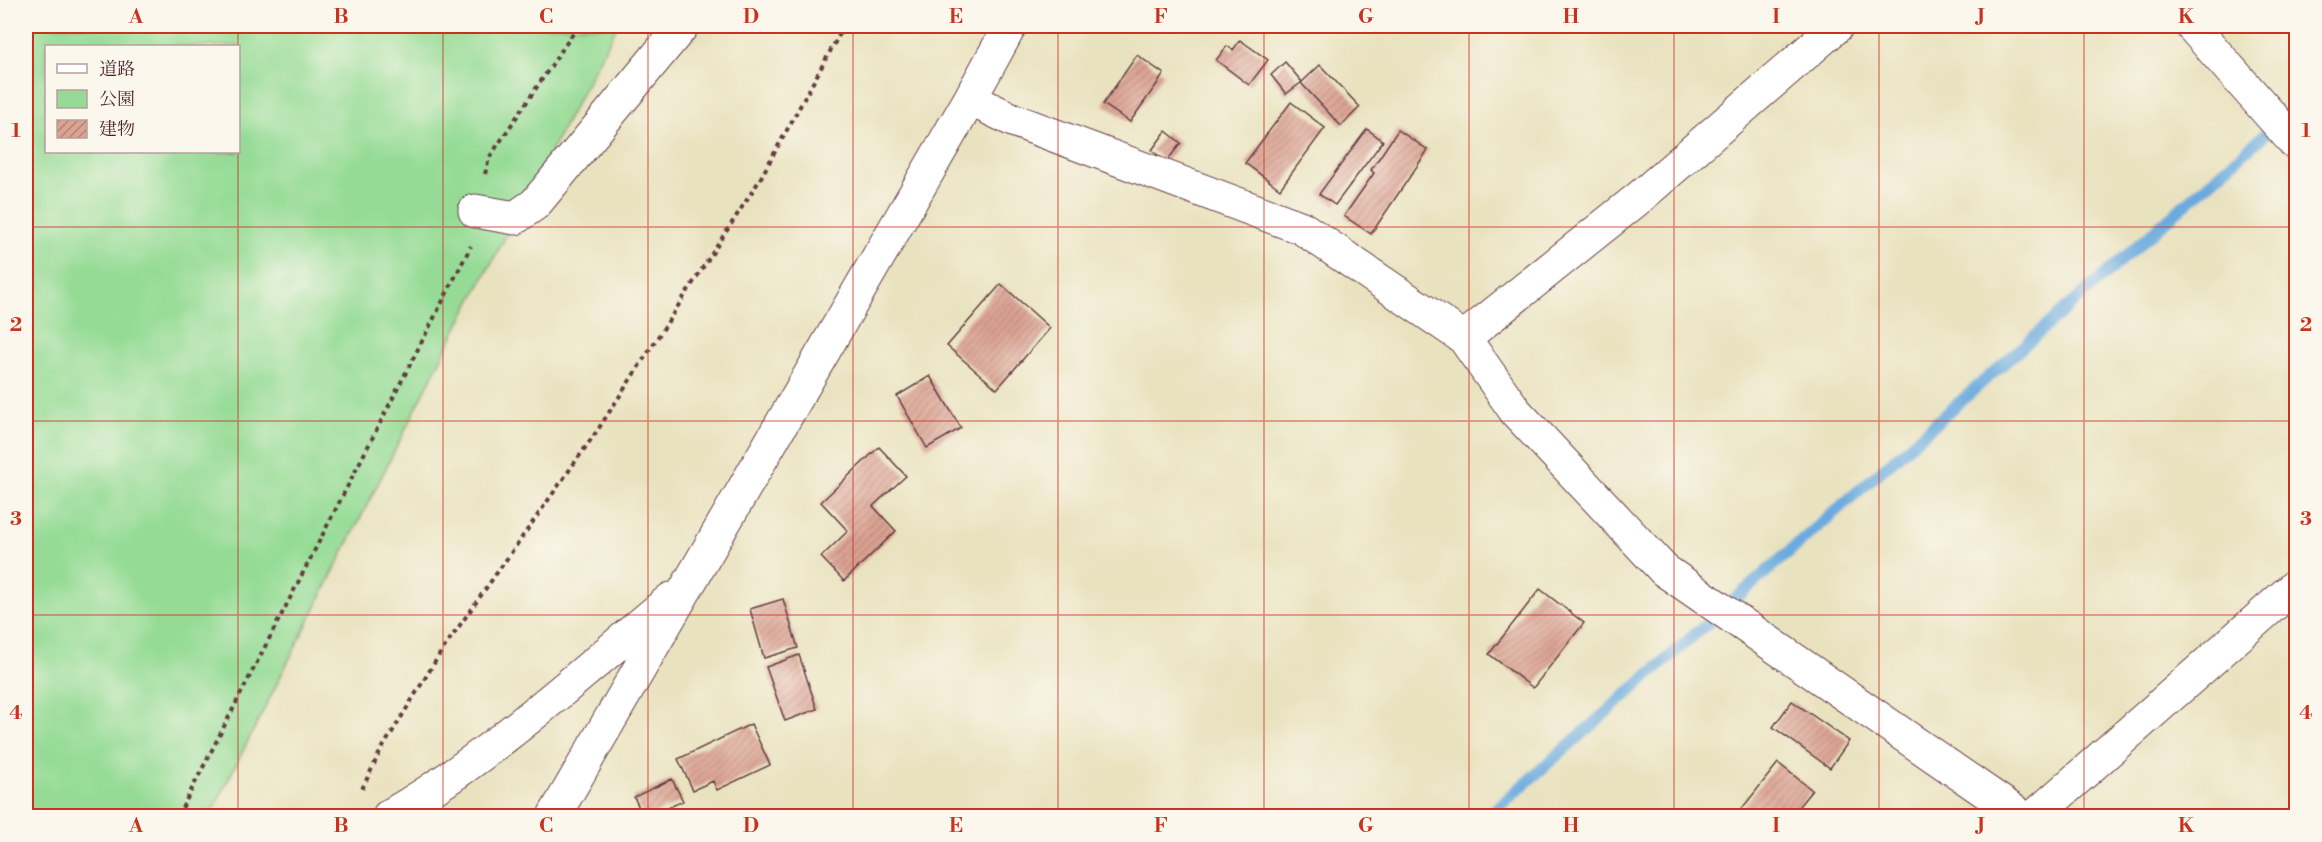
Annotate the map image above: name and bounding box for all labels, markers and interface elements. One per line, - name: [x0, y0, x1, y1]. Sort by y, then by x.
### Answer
- text: A: [128, 5, 144, 30]
- text: B: [333, 5, 349, 30]
- text: C: [539, 5, 553, 30]
- text: D: [743, 5, 759, 30]
- text: E: [949, 5, 963, 30]
- text: F: [1154, 5, 1168, 30]
- text: G: [1358, 5, 1374, 30]
- text: H: [1563, 5, 1580, 30]
- text: I: [1772, 5, 1780, 30]
- text: J: [1974, 5, 1985, 30]
- text: K: [2178, 5, 2195, 30]
- legend: [45, 45, 240, 153]
- text: 道路: [99, 58, 135, 81]
- text: 公園: [99, 88, 135, 111]
- text: 建物: [99, 118, 135, 141]
- text: 1: [11, 119, 21, 144]
- text: 1: [2301, 119, 2311, 144]
- text: 2: [10, 313, 22, 338]
- text: 2: [2300, 313, 2312, 338]
- text: 3: [10, 507, 22, 532]
- text: 3: [2300, 507, 2312, 532]
- text: 4: [9, 701, 23, 726]
- text: 4: [2299, 701, 2313, 726]
- text: A: [128, 814, 144, 839]
- text: B: [333, 814, 349, 839]
- text: C: [539, 814, 553, 839]
- text: D: [743, 814, 759, 839]
- text: E: [949, 814, 963, 839]
- text: F: [1154, 814, 1168, 839]
- text: G: [1358, 814, 1374, 839]
- text: H: [1563, 814, 1580, 839]
- text: I: [1772, 814, 1780, 839]
- text: J: [1974, 814, 1985, 839]
- text: K: [2178, 814, 2195, 839]

